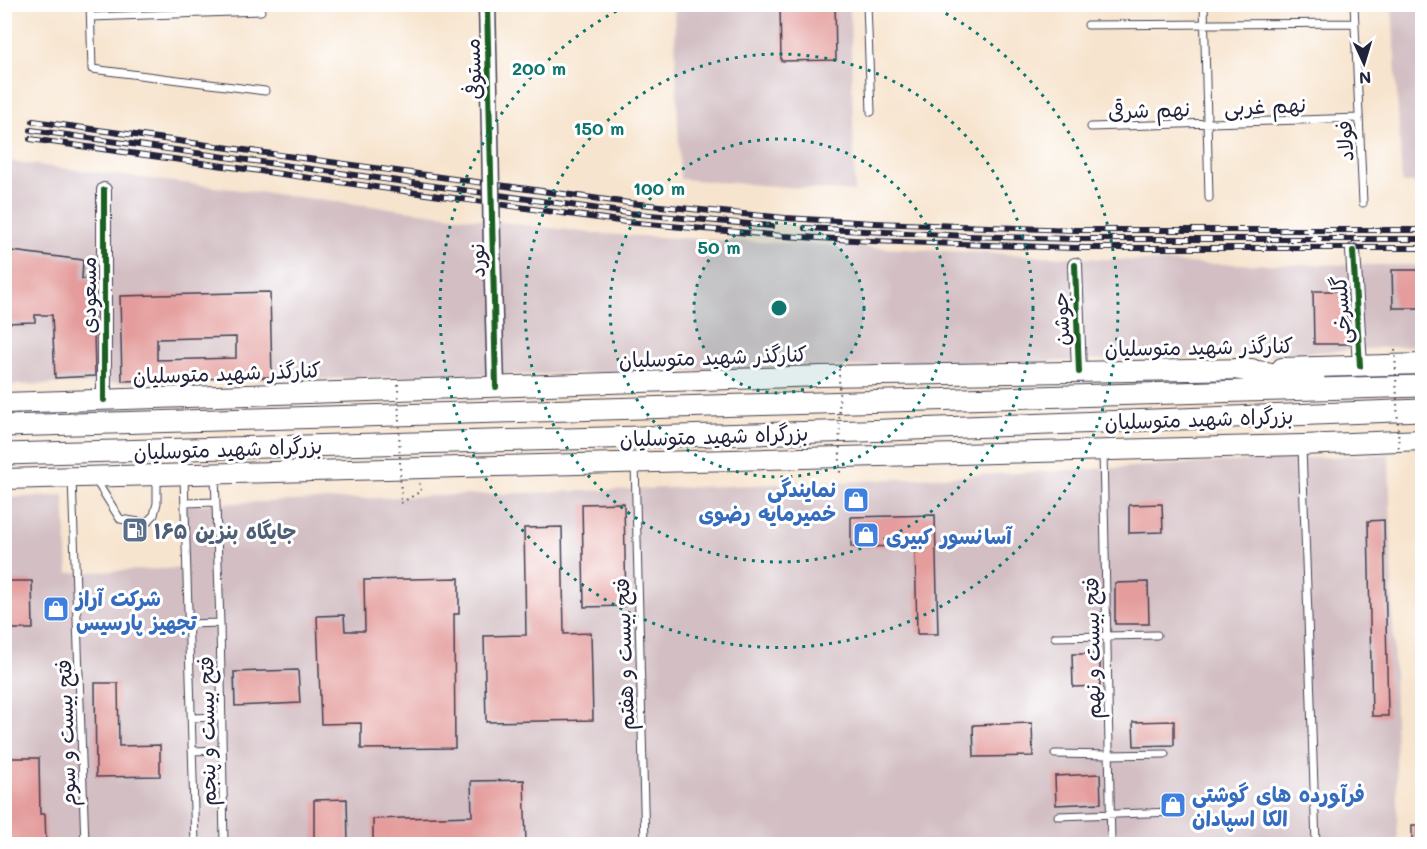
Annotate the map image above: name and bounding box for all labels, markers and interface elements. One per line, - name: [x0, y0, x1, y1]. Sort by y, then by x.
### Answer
- north arrow: [1334, 33, 1394, 93]
- street label: مستوفی: [457, 38, 488, 100]
- text: 200 m: [512, 56, 566, 80]
- text: N: [1358, 68, 1372, 89]
- street label: نهم غربی: [1223, 90, 1307, 124]
- street label: نهم شرقی: [1107, 94, 1191, 128]
- text: 150 m: [574, 116, 624, 140]
- street label: فولاد: [1329, 120, 1360, 162]
- text: 100 m: [633, 176, 685, 200]
- text: 50 m: [698, 235, 740, 259]
- street label: نورد: [462, 242, 491, 278]
- street label: مسعودی: [74, 257, 103, 333]
- street label: گلسرخی: [1324, 275, 1358, 345]
- street label: جوشن: [1046, 291, 1075, 347]
- centre of rings: [769, 298, 789, 318]
- street label: کنارگذر شهید متوسلیان: [1104, 331, 1294, 362]
- street label: کنارگذر شهید متوسلیان: [618, 339, 808, 374]
- street label: کنارگذر شهید متوسلیان: [132, 355, 322, 390]
- street label: بزرگراه شهید متوسلیان: [1104, 401, 1294, 436]
- street label: بزرگراه شهید متوسلیان: [619, 418, 809, 453]
- street label: بزرگراه شهید متوسلیان: [133, 431, 323, 466]
- place label: نمایندگی خمیرمایه رضوی: [698, 475, 836, 527]
- shop icon: نمایندگی خمیرمایه رضوی: [841, 485, 871, 515]
- fuel station icon: جایگاه بنزین ۱۶۵: [120, 515, 150, 545]
- place label: جایگاه بنزین ۱۶۵: [154, 517, 296, 545]
- shop icon: آسانسور کبیری: [851, 520, 881, 550]
- place label: آسانسور کبیری: [886, 522, 1013, 550]
- street label: فتح بیست و هفتم: [607, 577, 643, 731]
- street label: فتح بیست و نهم: [1076, 577, 1110, 719]
- place label: شرکت آراز تجهیز پارسیس: [74, 584, 198, 636]
- shop icon: شرکت آراز تجهیز پارسیس: [41, 594, 71, 624]
- street label: فتح بیست و پنجم: [191, 656, 225, 806]
- street label: فتح بیست و سوم: [49, 659, 85, 807]
- place label: فرآورده های گوشتی الکا اسپادان: [1192, 780, 1365, 832]
- shop icon: فرآورده های گوشتی الکا اسپادان: [1158, 790, 1188, 820]

